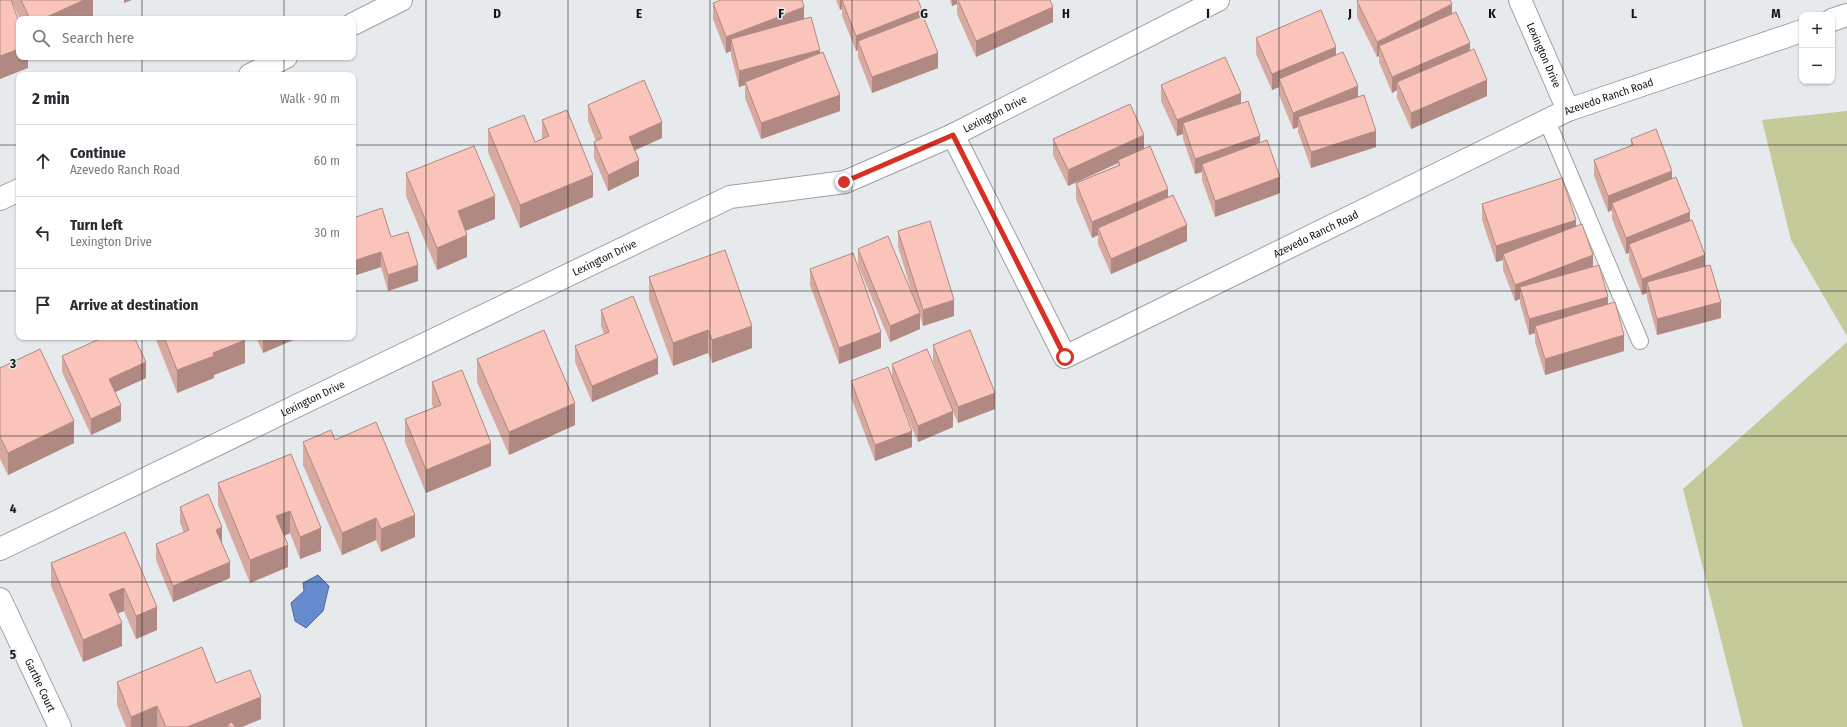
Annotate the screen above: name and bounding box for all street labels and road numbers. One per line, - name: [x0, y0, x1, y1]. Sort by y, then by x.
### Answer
- street label: Lexington Drive: [1524, 21, 1564, 89]
- street label: Azevedo Ranch Road: [1562, 75, 1655, 117]
- street label: Lexington Drive: [961, 92, 1029, 135]
- street label: Azevedo Ranch Road: [1271, 208, 1360, 260]
- street label: Lexington Drive: [570, 237, 639, 279]
- street label: Lexington Drive: [278, 377, 347, 419]
- street label: Garthe Court: [22, 656, 59, 714]

